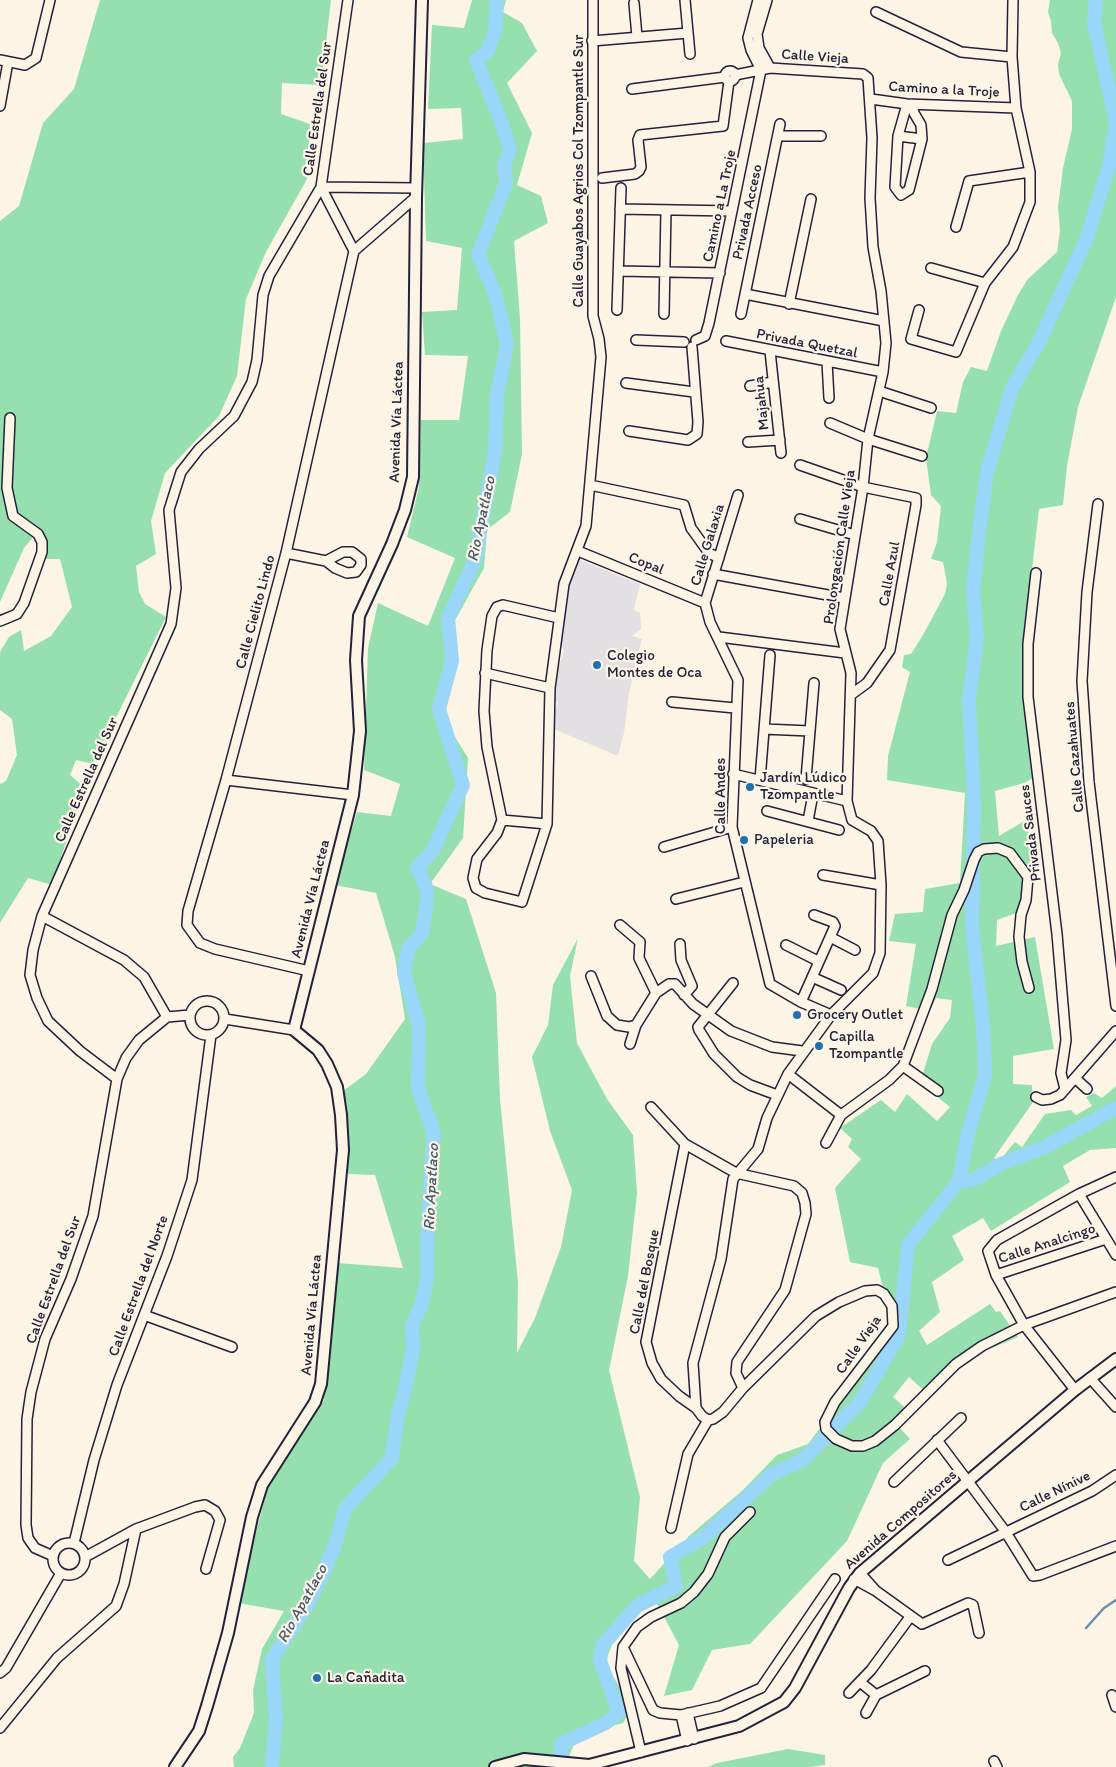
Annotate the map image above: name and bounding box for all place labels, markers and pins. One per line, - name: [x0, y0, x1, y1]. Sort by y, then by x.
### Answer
- place label: Colegio Montes de Oca: [607, 647, 702, 682]
- marker: Colegio Montes de Oca: [591, 659, 603, 671]
- place label: Jardín Lúdico Tzompantle: [760, 769, 847, 804]
- marker: Jardín Lúdico Tzompantle: [744, 781, 756, 793]
- place label: Papeleria: [754, 831, 814, 849]
- marker: Papeleria: [738, 834, 750, 846]
- place label: Grocery Outlet: [807, 1006, 903, 1024]
- marker: Grocery Outlet: [791, 1009, 803, 1021]
- place label: Capilla Tzompantle: [829, 1028, 904, 1063]
- marker: Capilla Tzompantle: [813, 1040, 825, 1052]
- place label: La Cañadita: [327, 1669, 405, 1687]
- marker: La Cañadita: [311, 1672, 323, 1684]

